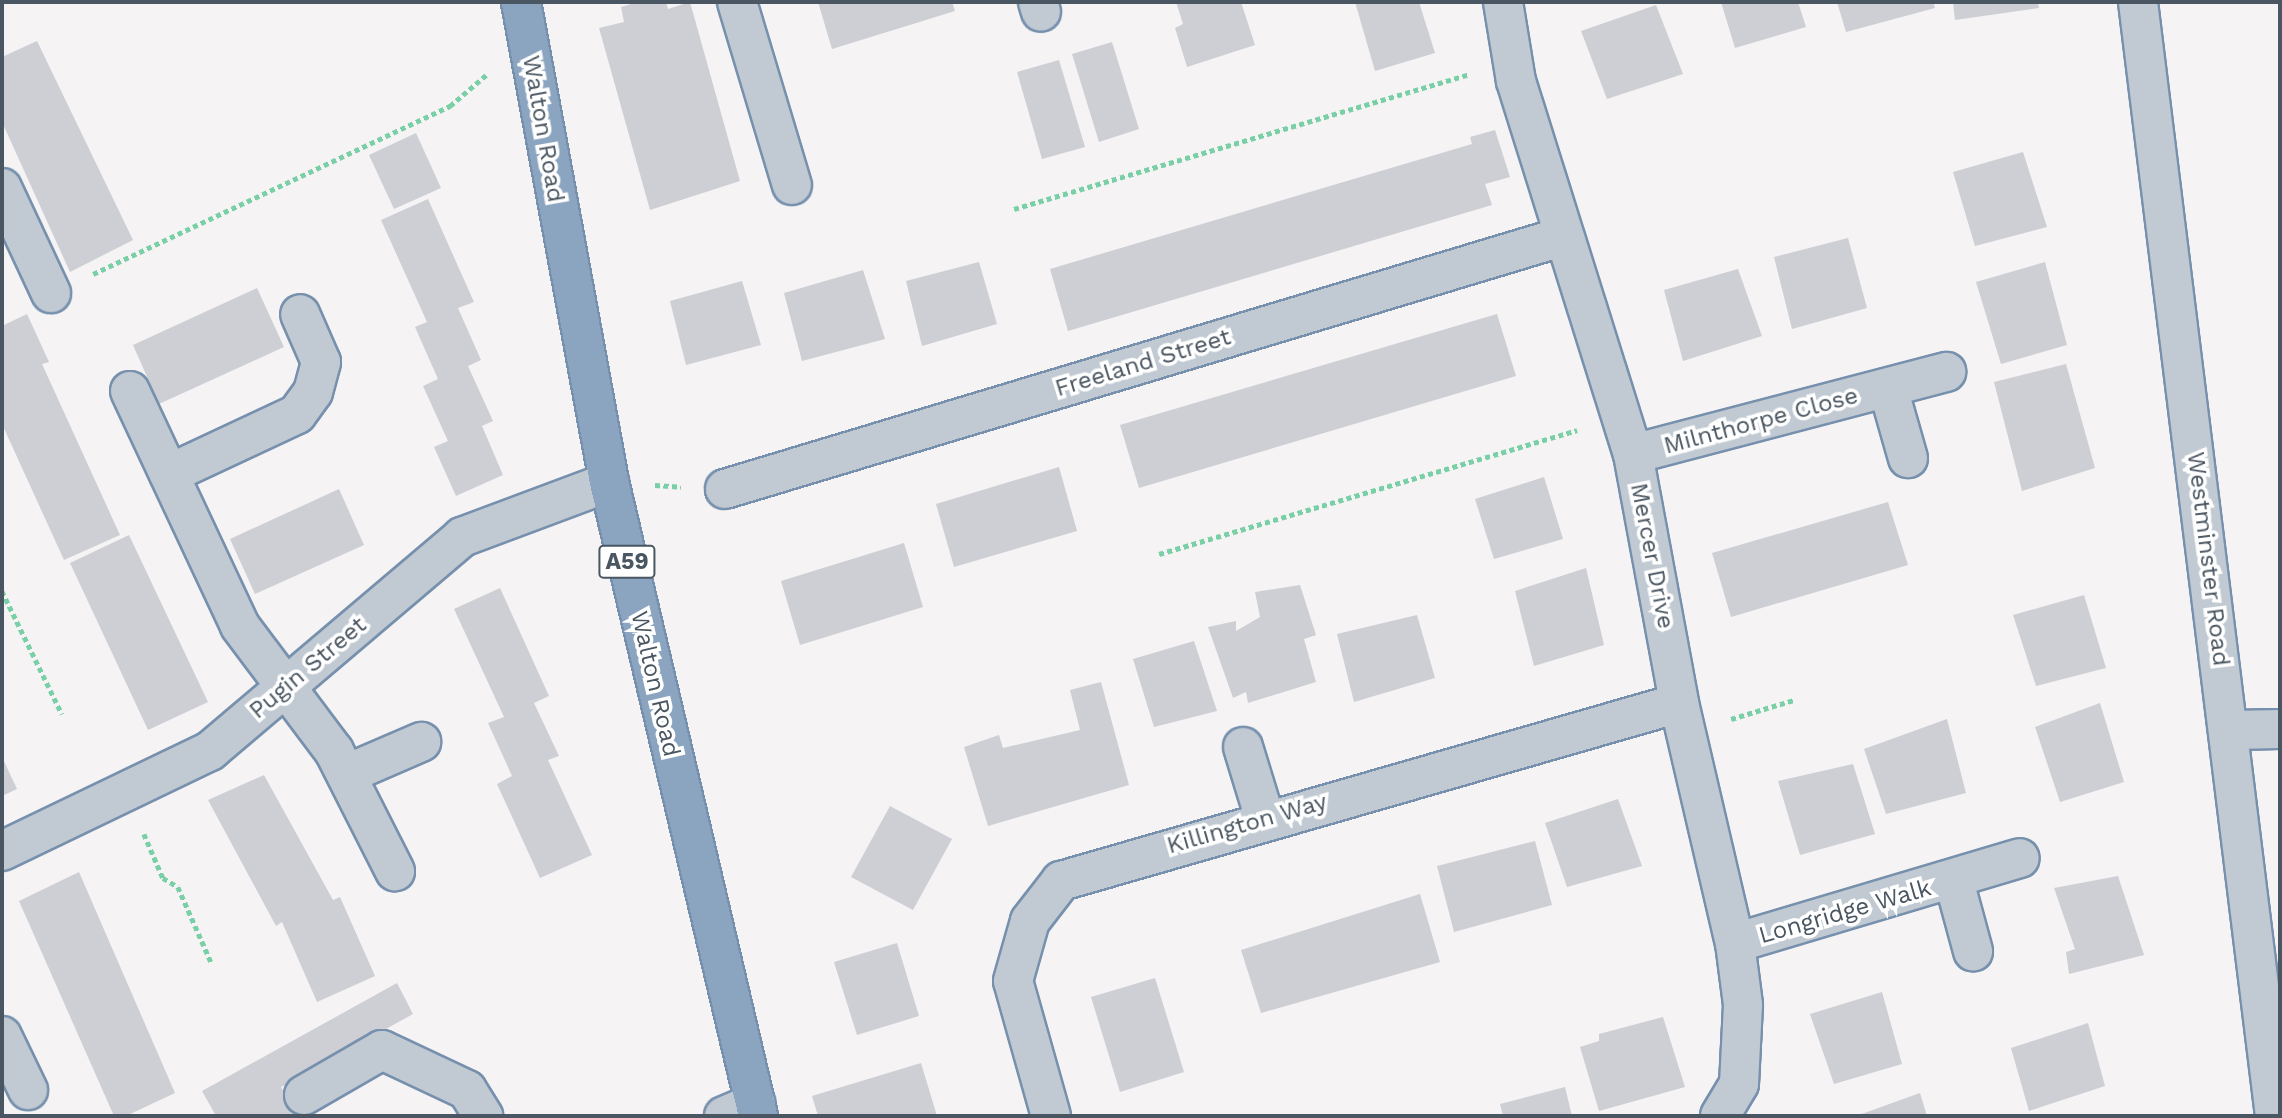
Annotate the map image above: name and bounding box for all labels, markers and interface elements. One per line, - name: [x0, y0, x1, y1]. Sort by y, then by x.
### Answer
- street label: Walton Road: [516, 53, 570, 205]
- street label: Freeland Street: [1052, 323, 1234, 403]
- street label: Milnthorpe Close: [1661, 381, 1861, 461]
- street label: Westminster Road: [2181, 450, 2235, 668]
- street label: Mercer Drive: [1624, 480, 1680, 632]
- road number: A59: [597, 542, 657, 582]
- street label: Walton Road: [624, 608, 686, 760]
- street label: Pugin Street: [244, 611, 372, 725]
- street label: Killington Way: [1163, 787, 1331, 861]
- street label: Longridge Walk: [1755, 874, 1935, 950]

